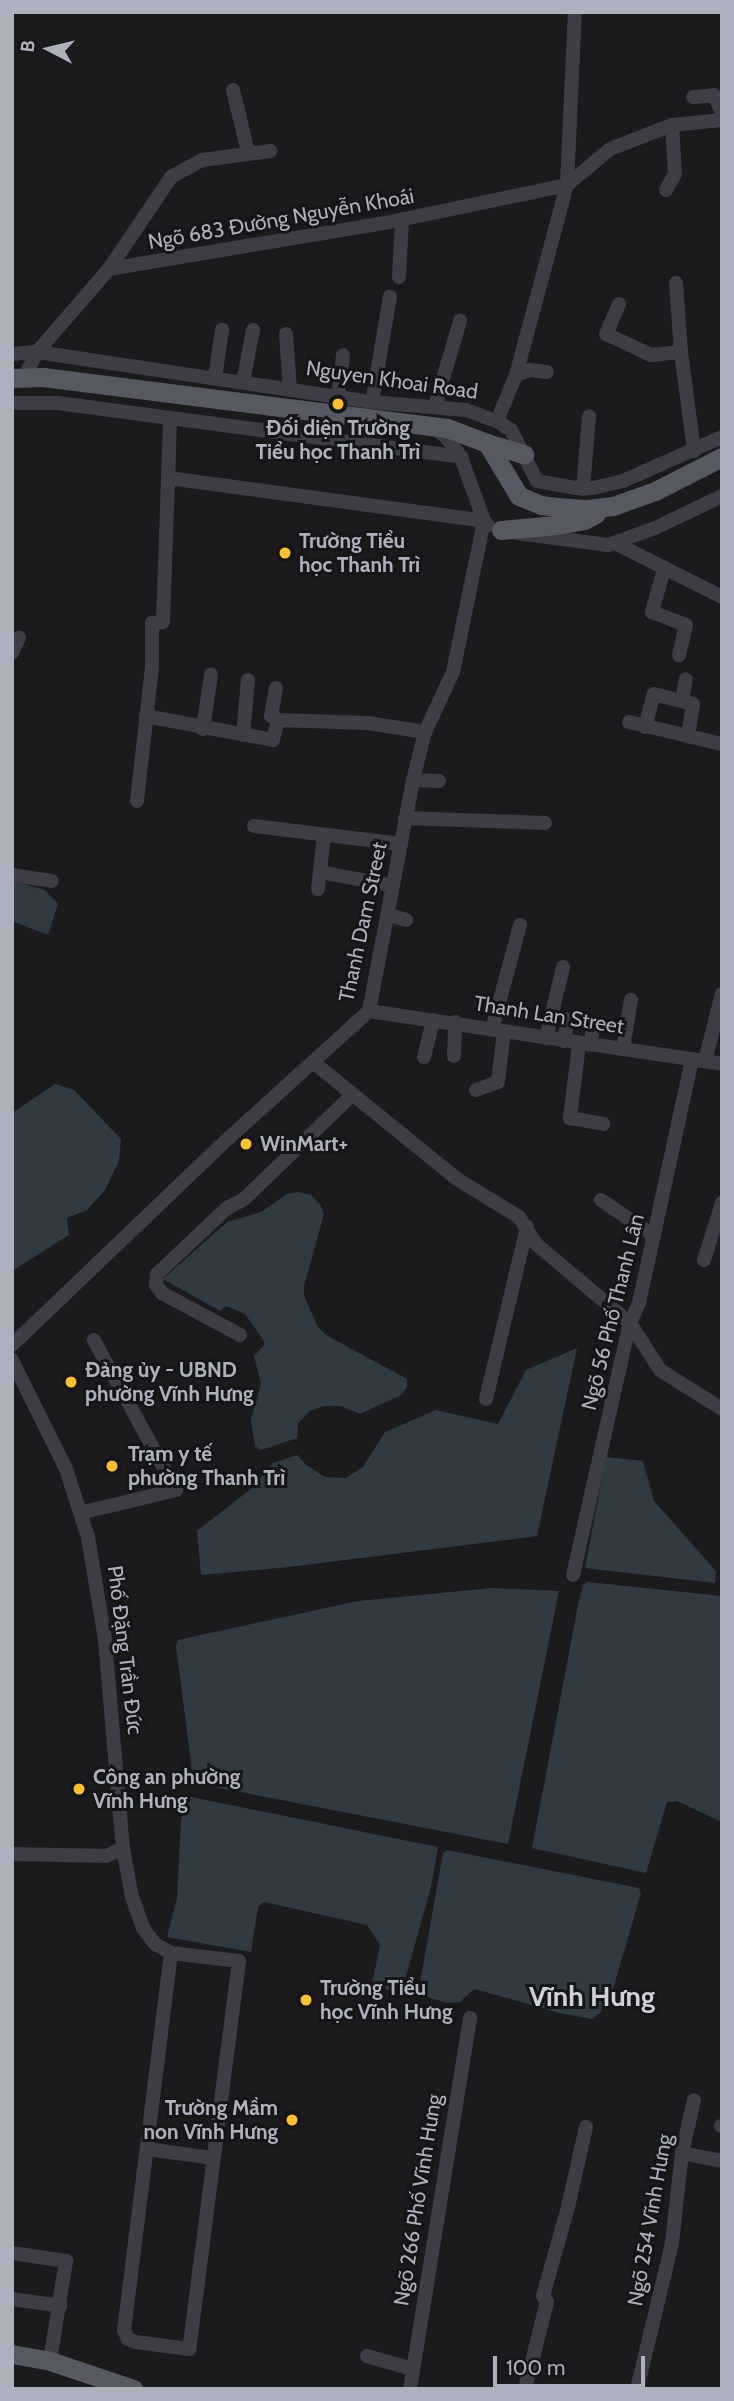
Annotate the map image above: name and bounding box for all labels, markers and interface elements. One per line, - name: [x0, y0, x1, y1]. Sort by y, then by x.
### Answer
- north arrow: [14, 14, 84, 84]
- text: B: [16, 39, 40, 54]
- street label: Ngõ 683 Đường Nguyễn Khoái: [146, 183, 416, 255]
- street label: Nguyen Khoai Road: [305, 355, 479, 405]
- marker: Đối diện Trường Tiểu học Thanh Trì: [330, 396, 346, 412]
- place label: Đối diện Trường Tiểu học Thanh Trì: [256, 415, 420, 465]
- place label: Trường Tiểu học Thanh Trì: [299, 528, 420, 578]
- marker: Trường Tiểu học Thanh Trì: [277, 545, 293, 561]
- street label: Thanh Dam Street: [334, 840, 392, 1004]
- street label: Thanh Lan Street: [472, 991, 626, 1039]
- place label: WinMart+: [260, 1131, 348, 1157]
- marker: WinMart+: [238, 1136, 254, 1152]
- street label: Ngõ 56 Phố Thanh Lân: [576, 1211, 650, 1413]
- place label: Đảng ủy - UBND phường Vĩnh Hưng: [85, 1357, 254, 1407]
- marker: Đảng ủy - UBND phường Vĩnh Hưng: [63, 1374, 79, 1390]
- place label: Trạm y tế phường Thanh Trì: [128, 1441, 285, 1491]
- marker: Trạm y tế phường Thanh Trì: [102, 1456, 122, 1476]
- street label: Phố Đặng Trần Đức: [102, 1564, 148, 1736]
- place label: Công an phường Vĩnh Hưng: [93, 1764, 240, 1814]
- marker: Công an phường Vĩnh Hưng: [71, 1781, 87, 1797]
- place label: Trường Tiểu học Vĩnh Hưng: [320, 1975, 452, 2025]
- district label: Vĩnh Hưng: [529, 1979, 655, 2013]
- marker: Trường Tiểu học Vĩnh Hưng: [298, 1992, 314, 2008]
- street label: Ngõ 266 Phố Vĩnh Hưng: [389, 2092, 447, 2308]
- place label: Trường Mầm non Vĩnh Hưng: [144, 2095, 278, 2145]
- marker: Trường Mầm non Vĩnh Hưng: [284, 2112, 300, 2128]
- street label: Ngõ 254 Vĩnh Hưng: [622, 2132, 678, 2308]
- scale bar: [496, 2342, 648, 2386]
- text: 100 m: [506, 2355, 565, 2380]

